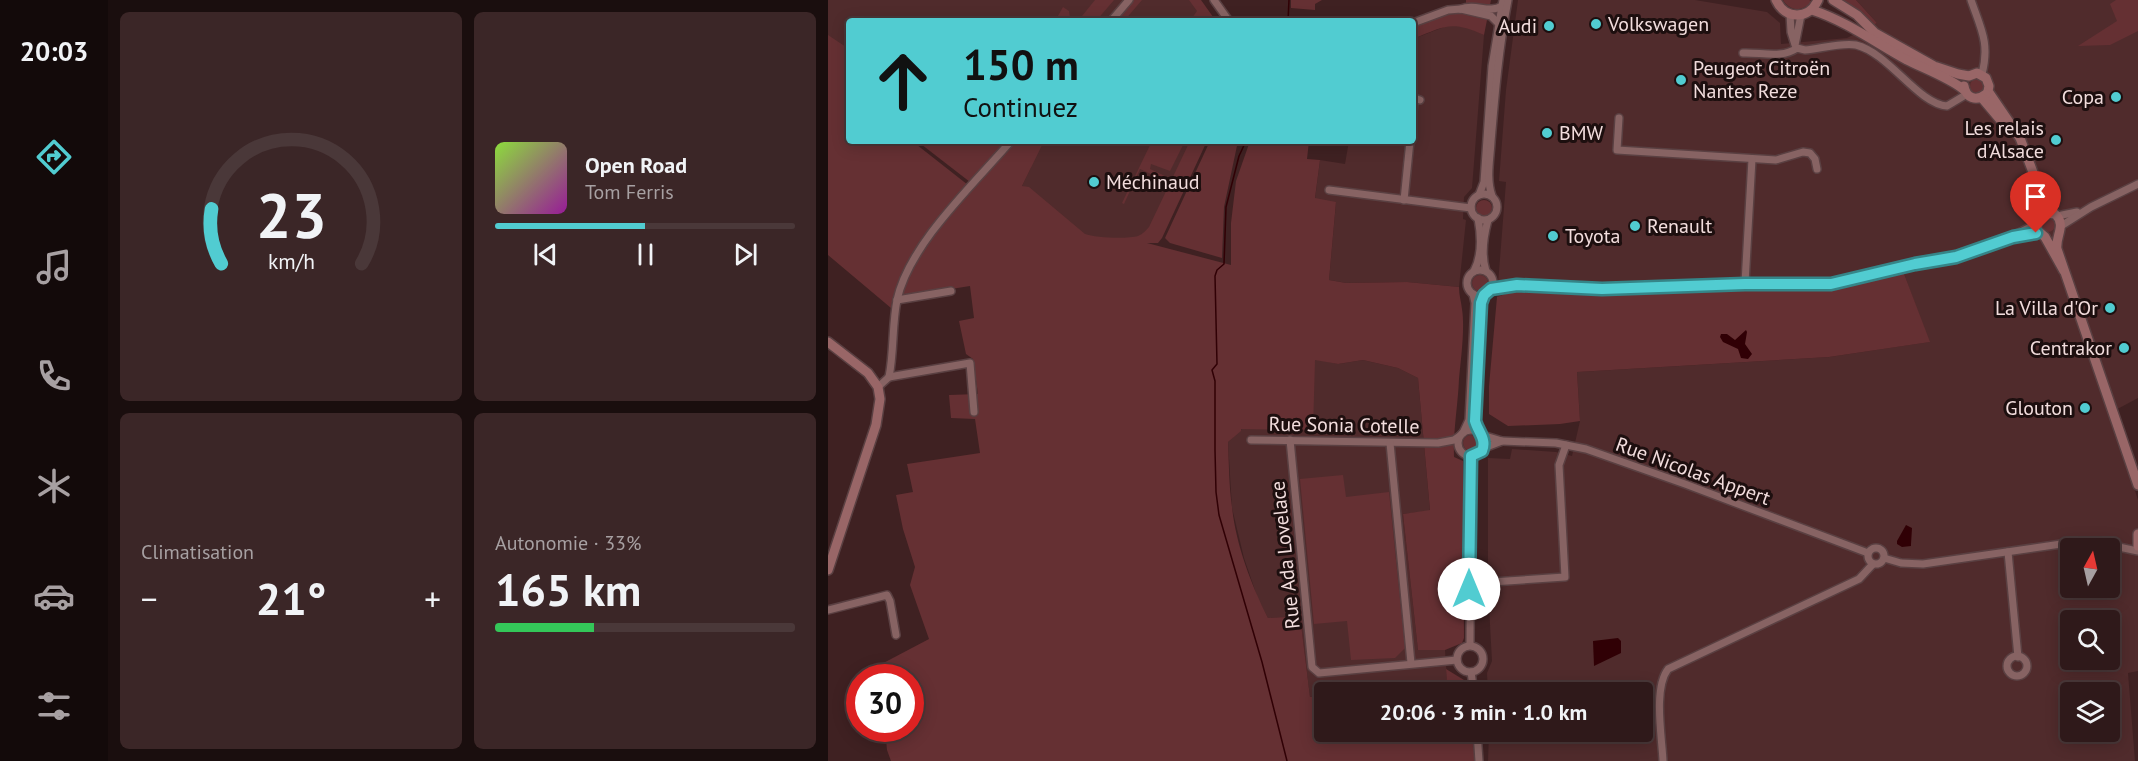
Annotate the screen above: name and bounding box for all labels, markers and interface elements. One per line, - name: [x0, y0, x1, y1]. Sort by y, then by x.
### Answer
- place label: Volkswagen: [1607, 11, 1709, 37]
- place label: Audi: [1498, 13, 1537, 39]
- marker: Volkswagen: [1589, 17, 1603, 31]
- marker: Audi: [1542, 19, 1556, 33]
- text: 20:03: [20, 34, 88, 68]
- text: 150 m: [963, 37, 1079, 92]
- icon: ahead: [864, 42, 942, 120]
- place label: Peugeot Citroën Nantes Reze: [1693, 55, 1830, 104]
- marker: Peugeot Citroën Nantes Reze: [1674, 73, 1688, 87]
- place label: Copa: [2062, 84, 2104, 110]
- text: Continuez: [963, 90, 1078, 124]
- marker: Copa: [2109, 90, 2123, 104]
- place label: Les relais d'Alsace: [1964, 115, 2044, 164]
- place label: BMW: [1559, 120, 1604, 146]
- marker: BMW: [1540, 126, 1554, 140]
- marker: Les relais d'Alsace: [2049, 133, 2063, 147]
- icon: directions: [33, 136, 75, 178]
- text: Open Road: [585, 151, 687, 179]
- place label: Méchinaud: [1106, 169, 1199, 195]
- pin: [2010, 171, 2061, 233]
- text: 23: [256, 174, 326, 255]
- marker: Méchinaud: [1087, 175, 1101, 189]
- text: Tom Ferris: [585, 179, 674, 205]
- icon: arrive: [2019, 180, 2052, 213]
- place label: Renault: [1647, 213, 1713, 239]
- marker: Renault: [1628, 219, 1642, 233]
- place label: Toyota: [1565, 223, 1621, 249]
- marker: Toyota: [1546, 229, 1560, 243]
- icon: previous: [529, 238, 562, 271]
- icon: pause: [629, 238, 662, 271]
- icon: next: [729, 238, 762, 271]
- icon: music: [33, 246, 75, 288]
- text: km/h: [267, 247, 314, 275]
- place label: La Villa d'Or: [1995, 295, 2098, 321]
- marker: La Villa d'Or: [2103, 301, 2117, 315]
- place label: Centrakor: [2030, 335, 2112, 361]
- marker: Centrakor: [2117, 341, 2131, 355]
- icon: phone: [33, 355, 75, 397]
- place label: Glouton: [2005, 395, 2073, 421]
- marker: Glouton: [2078, 401, 2092, 415]
- street label: Rue Sonia Cotelle: [1268, 411, 1420, 439]
- street label: Rue Nicolas Appert: [1612, 431, 1774, 511]
- icon: climate: [33, 465, 75, 507]
- street label: Rue Ada Lovelace: [1264, 480, 1306, 630]
- text: Autonomie · 33%: [495, 530, 641, 556]
- north arrow: [2060, 538, 2120, 598]
- map controls: [2060, 538, 2120, 742]
- text: Climatisation: [141, 539, 254, 565]
- position arrow: [1437, 557, 1501, 621]
- text: 165 km: [495, 560, 641, 618]
- text: 21°: [256, 569, 326, 627]
- icon: car: [33, 575, 75, 617]
- text: −: [141, 577, 158, 620]
- text: +: [424, 577, 441, 620]
- button: search: [2060, 610, 2120, 670]
- speed limit sign: 30: [846, 664, 924, 742]
- button: layers: [2060, 682, 2120, 742]
- icon: filters: [33, 685, 75, 727]
- text: 20:06 · 3 min · 1.0 km: [1380, 698, 1587, 726]

